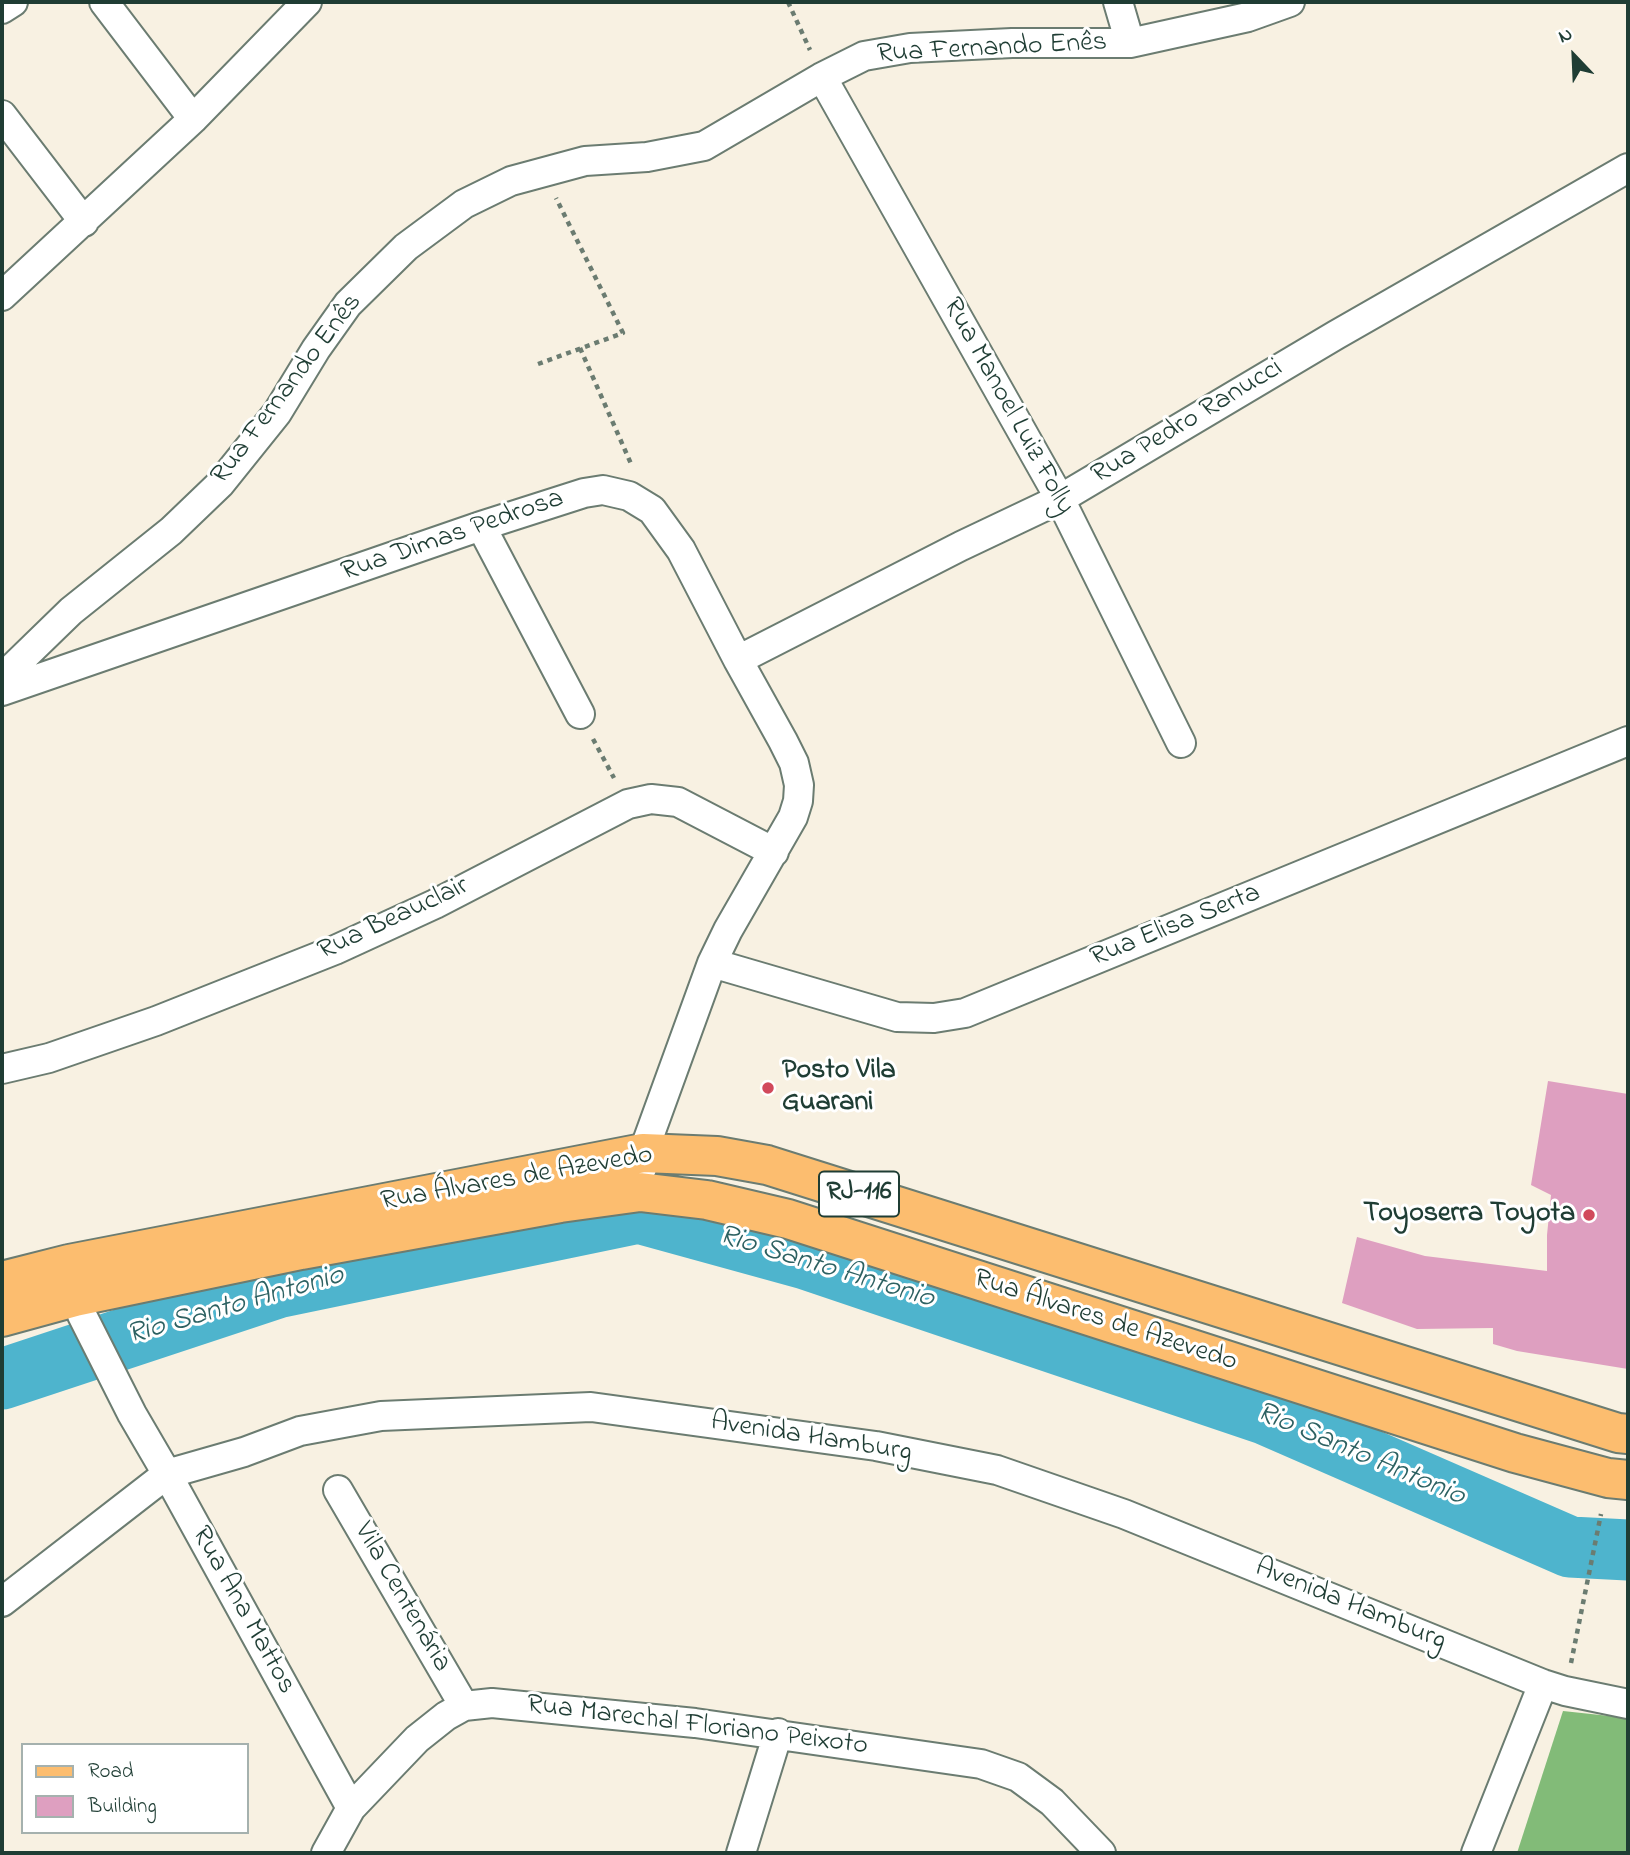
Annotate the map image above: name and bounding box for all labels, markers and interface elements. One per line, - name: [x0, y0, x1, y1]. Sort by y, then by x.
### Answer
- north arrow: [1539, 21, 1609, 91]
- text: N: [1554, 21, 1577, 51]
- street label: Rua Fernando Enês: [876, 27, 1108, 73]
- street label: Rua Fernando Enês: [205, 288, 371, 492]
- street label: Rua Manoel Luiz Folly: [933, 293, 1081, 521]
- street label: Rua Pedro Ranucci: [1086, 353, 1290, 493]
- street label: Rua Dimas Pedrosa: [338, 483, 568, 591]
- street label: Rua Beauclair: [314, 871, 474, 969]
- street label: Rua Elisa Serta: [1086, 878, 1266, 976]
- place label: Posto Vila Guarani: [782, 1055, 896, 1121]
- marker: Posto Vila Guarani: [760, 1080, 776, 1096]
- street label: Rua Álvares de Azevedo: [379, 1140, 655, 1220]
- road number: RJ-116: [819, 1172, 899, 1217]
- place label: Toyoserra Toyota: [1363, 1198, 1575, 1232]
- marker: Toyoserra Toyota: [1581, 1207, 1597, 1223]
- water label: Rio Santo Antonio: [714, 1219, 938, 1319]
- water label: Rio Santo Antonio: [124, 1259, 348, 1355]
- street label: Rua Álvares de Azevedo: [969, 1264, 1241, 1380]
- water label: Rio Santo Antonio: [1250, 1396, 1470, 1516]
- street label: Avenida Hamburg: [708, 1407, 914, 1471]
- street label: Vila Centenária: [345, 1517, 457, 1679]
- street label: Rua Ana Mattos: [182, 1521, 302, 1701]
- street label: Avenida Hamburg: [1249, 1552, 1451, 1660]
- street label: Rua Marechal Floriano Peixoto: [525, 1689, 869, 1765]
- legend: [21, 1743, 248, 1834]
- text: Road: [88, 1757, 134, 1787]
- text: Building: [88, 1792, 157, 1822]

